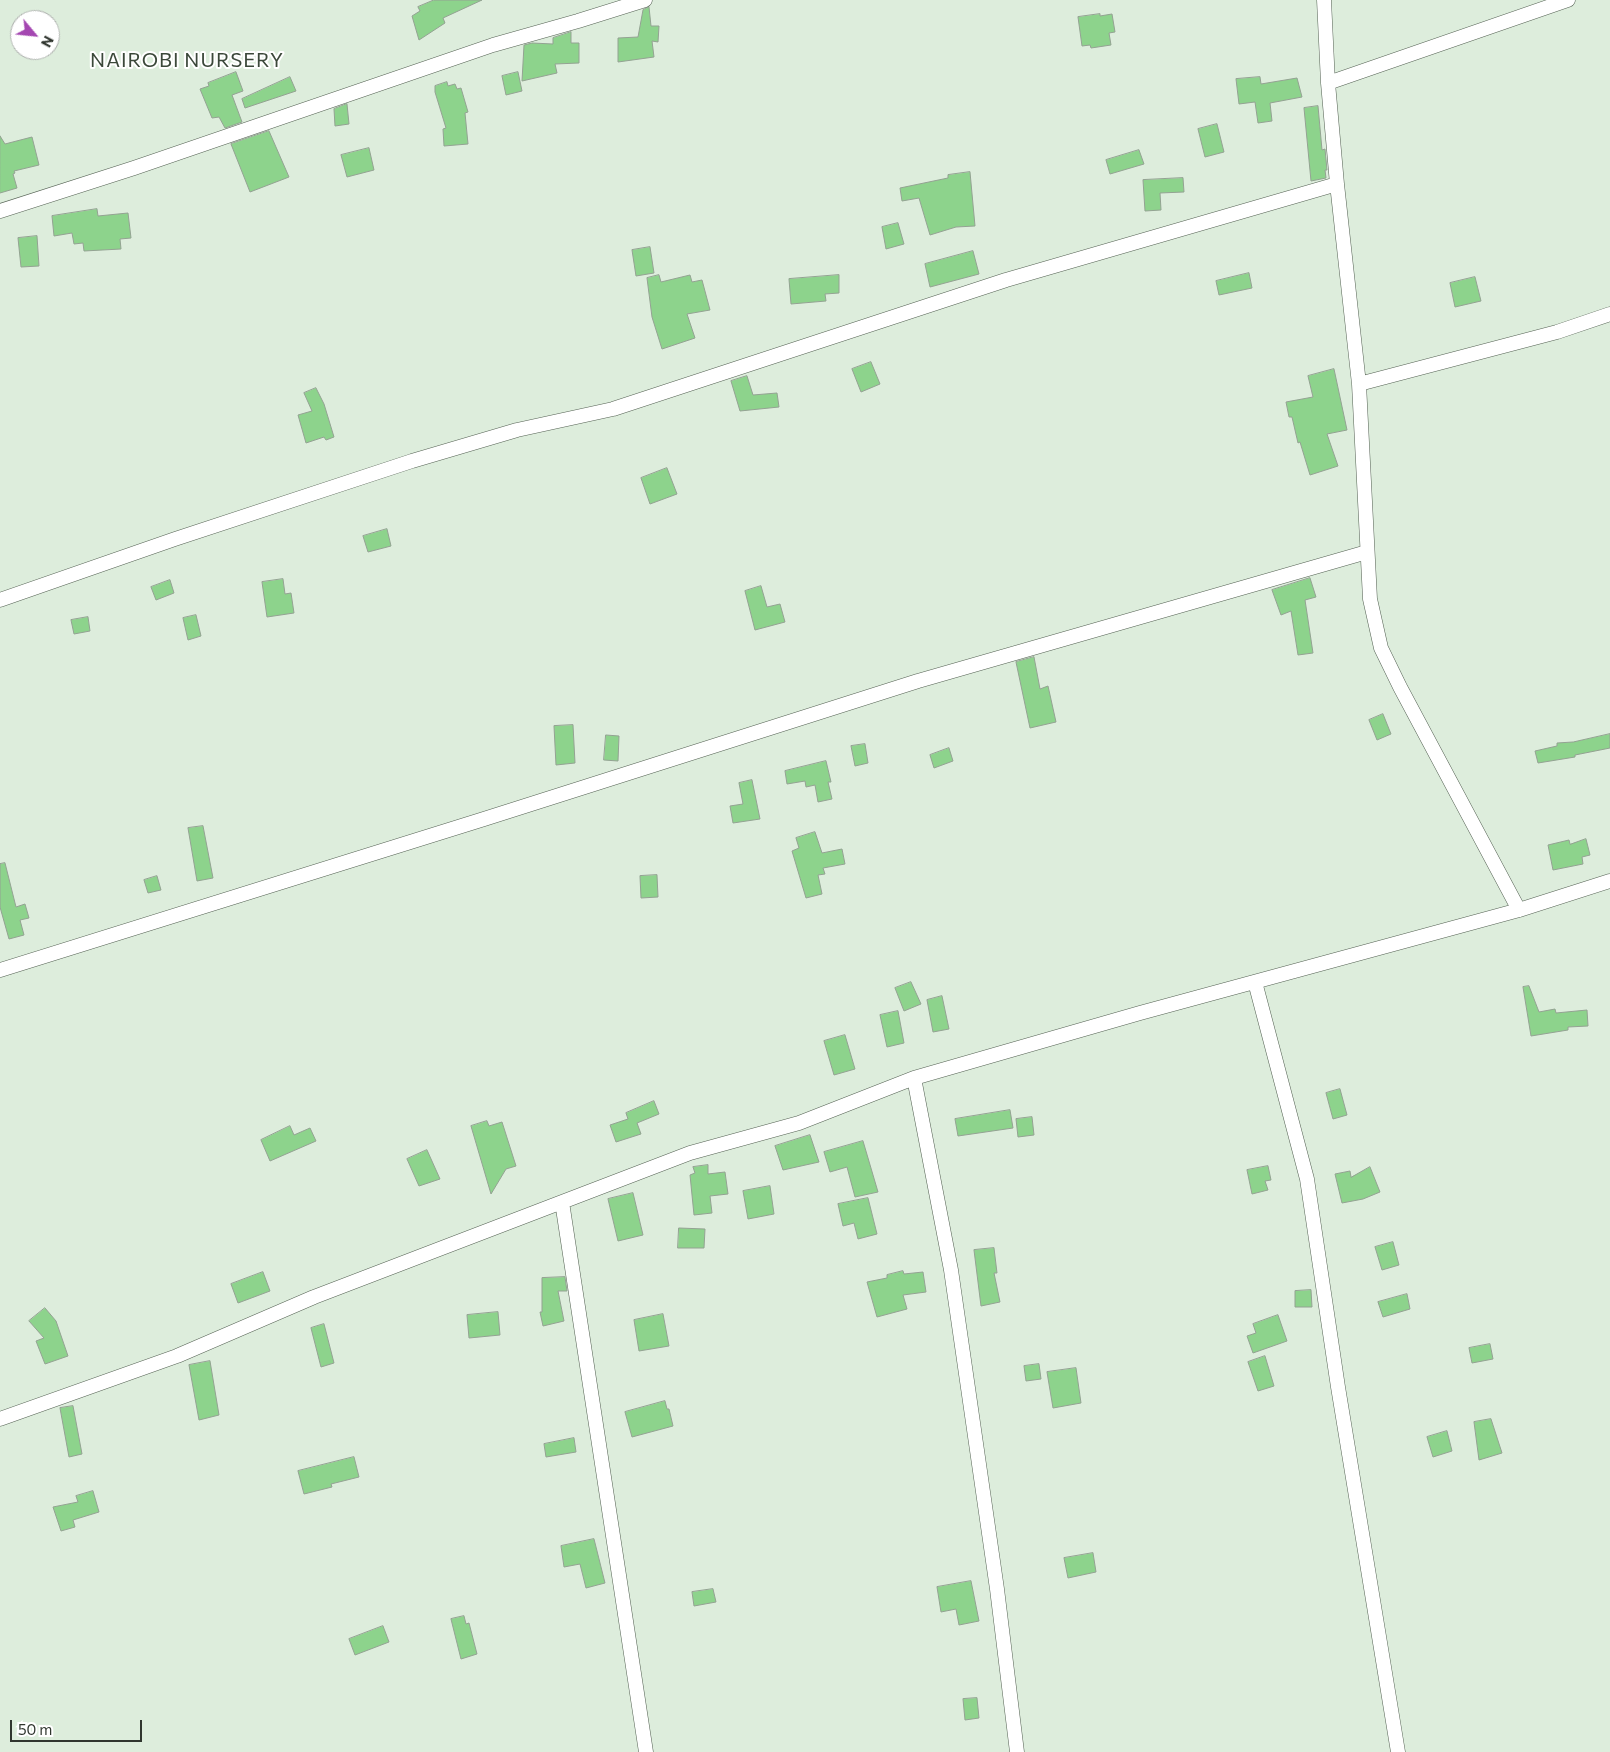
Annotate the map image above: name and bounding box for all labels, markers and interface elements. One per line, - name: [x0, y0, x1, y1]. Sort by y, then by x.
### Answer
- north arrow: [10, 10, 60, 60]
- text: N: [38, 33, 58, 50]
- district label: NAIROBI NURSERY: [88, 48, 286, 72]
- scale bar: [12, 1710, 145, 1742]
- text: 50 m: [18, 1720, 52, 1738]

